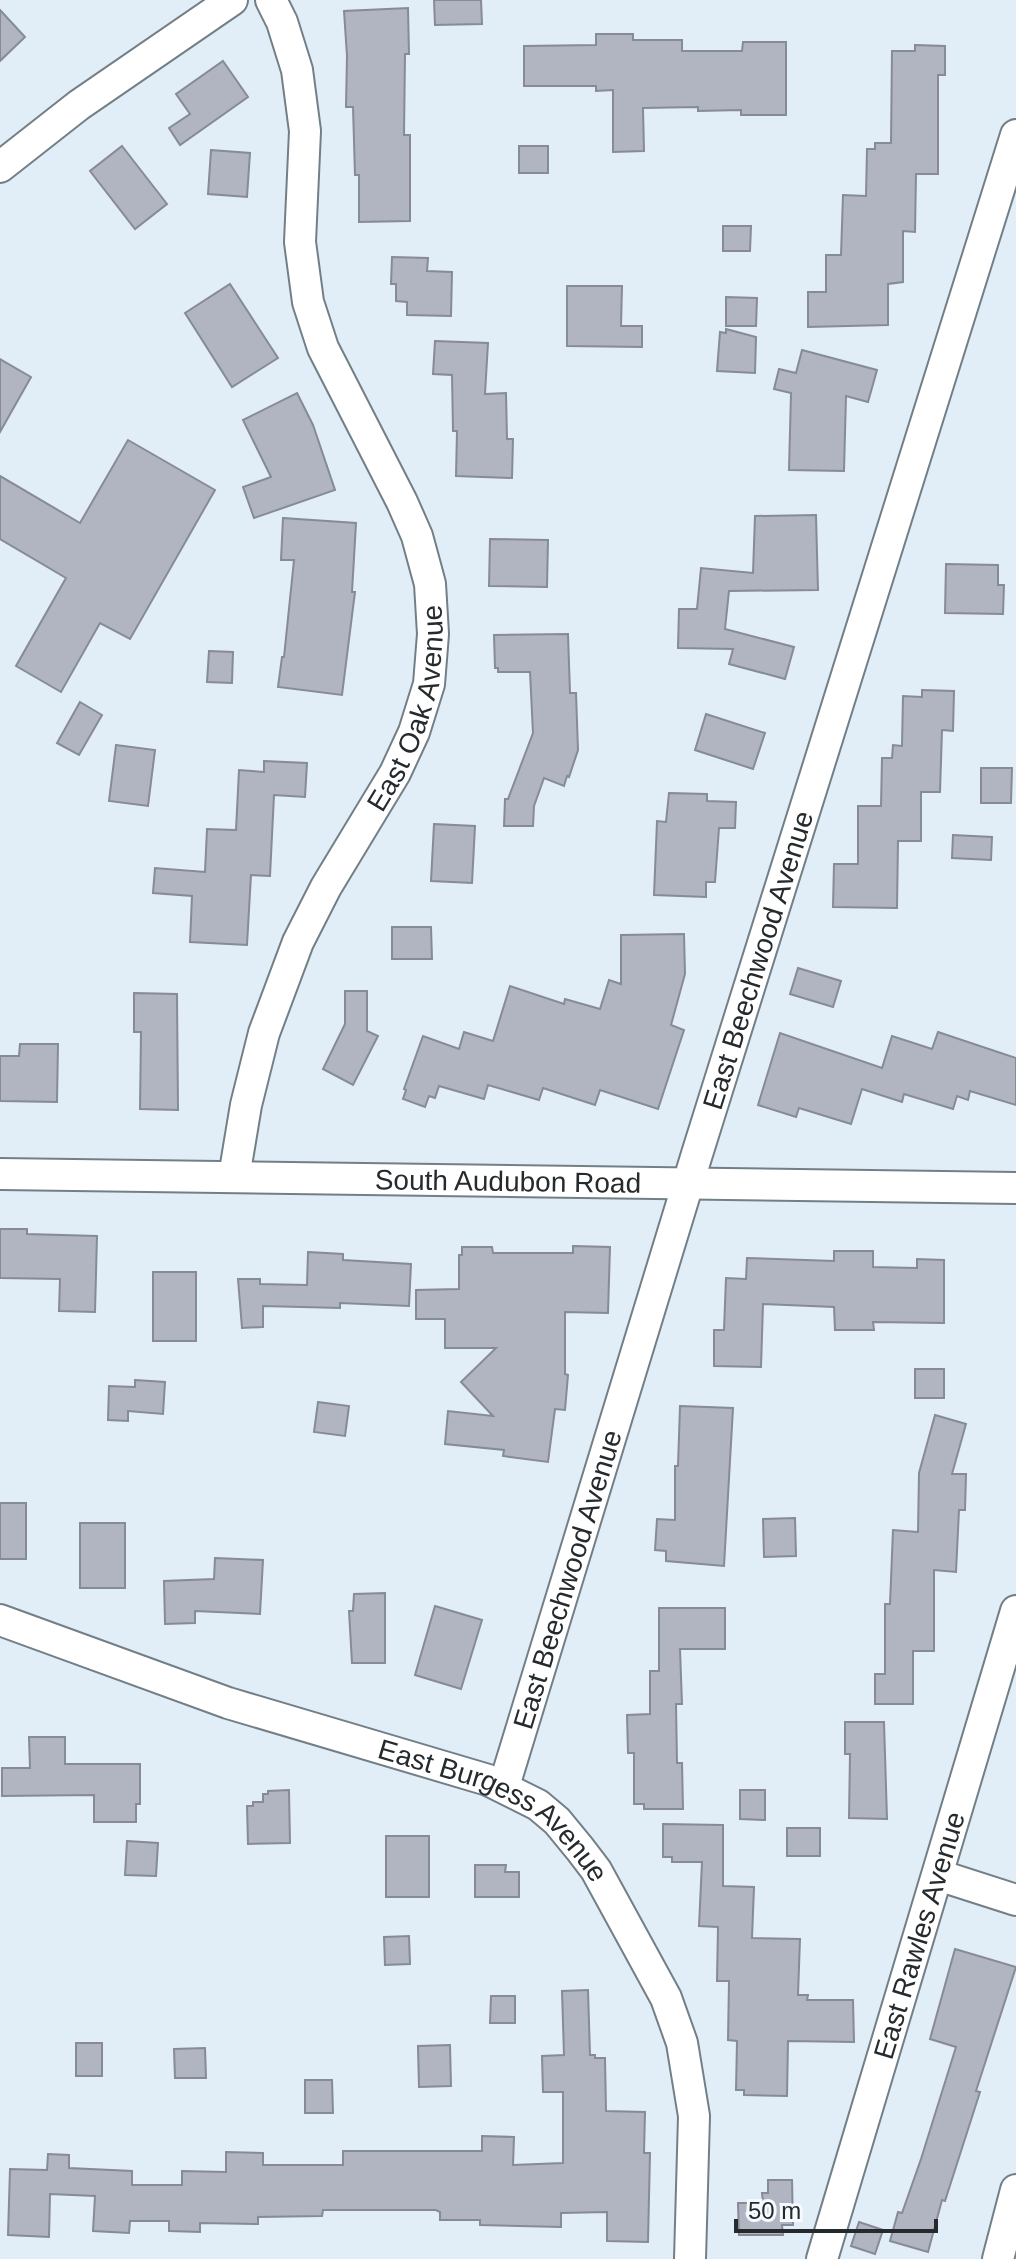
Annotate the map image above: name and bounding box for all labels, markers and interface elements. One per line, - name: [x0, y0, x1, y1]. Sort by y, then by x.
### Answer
- street label: East Oak Avenue: [360, 604, 449, 816]
- street label: East Beechwood Avenue: [696, 807, 819, 1113]
- street label: South Audubon Road: [375, 1164, 641, 1198]
- street label: East Beechwood Avenue: [507, 1426, 627, 1733]
- street label: East Burgess Avenue: [375, 1733, 615, 1887]
- street label: East Rawles Avenue: [867, 1808, 971, 2062]
- scale bar: [736, 2183, 936, 2233]
- text: 50 m: [748, 2197, 801, 2224]

